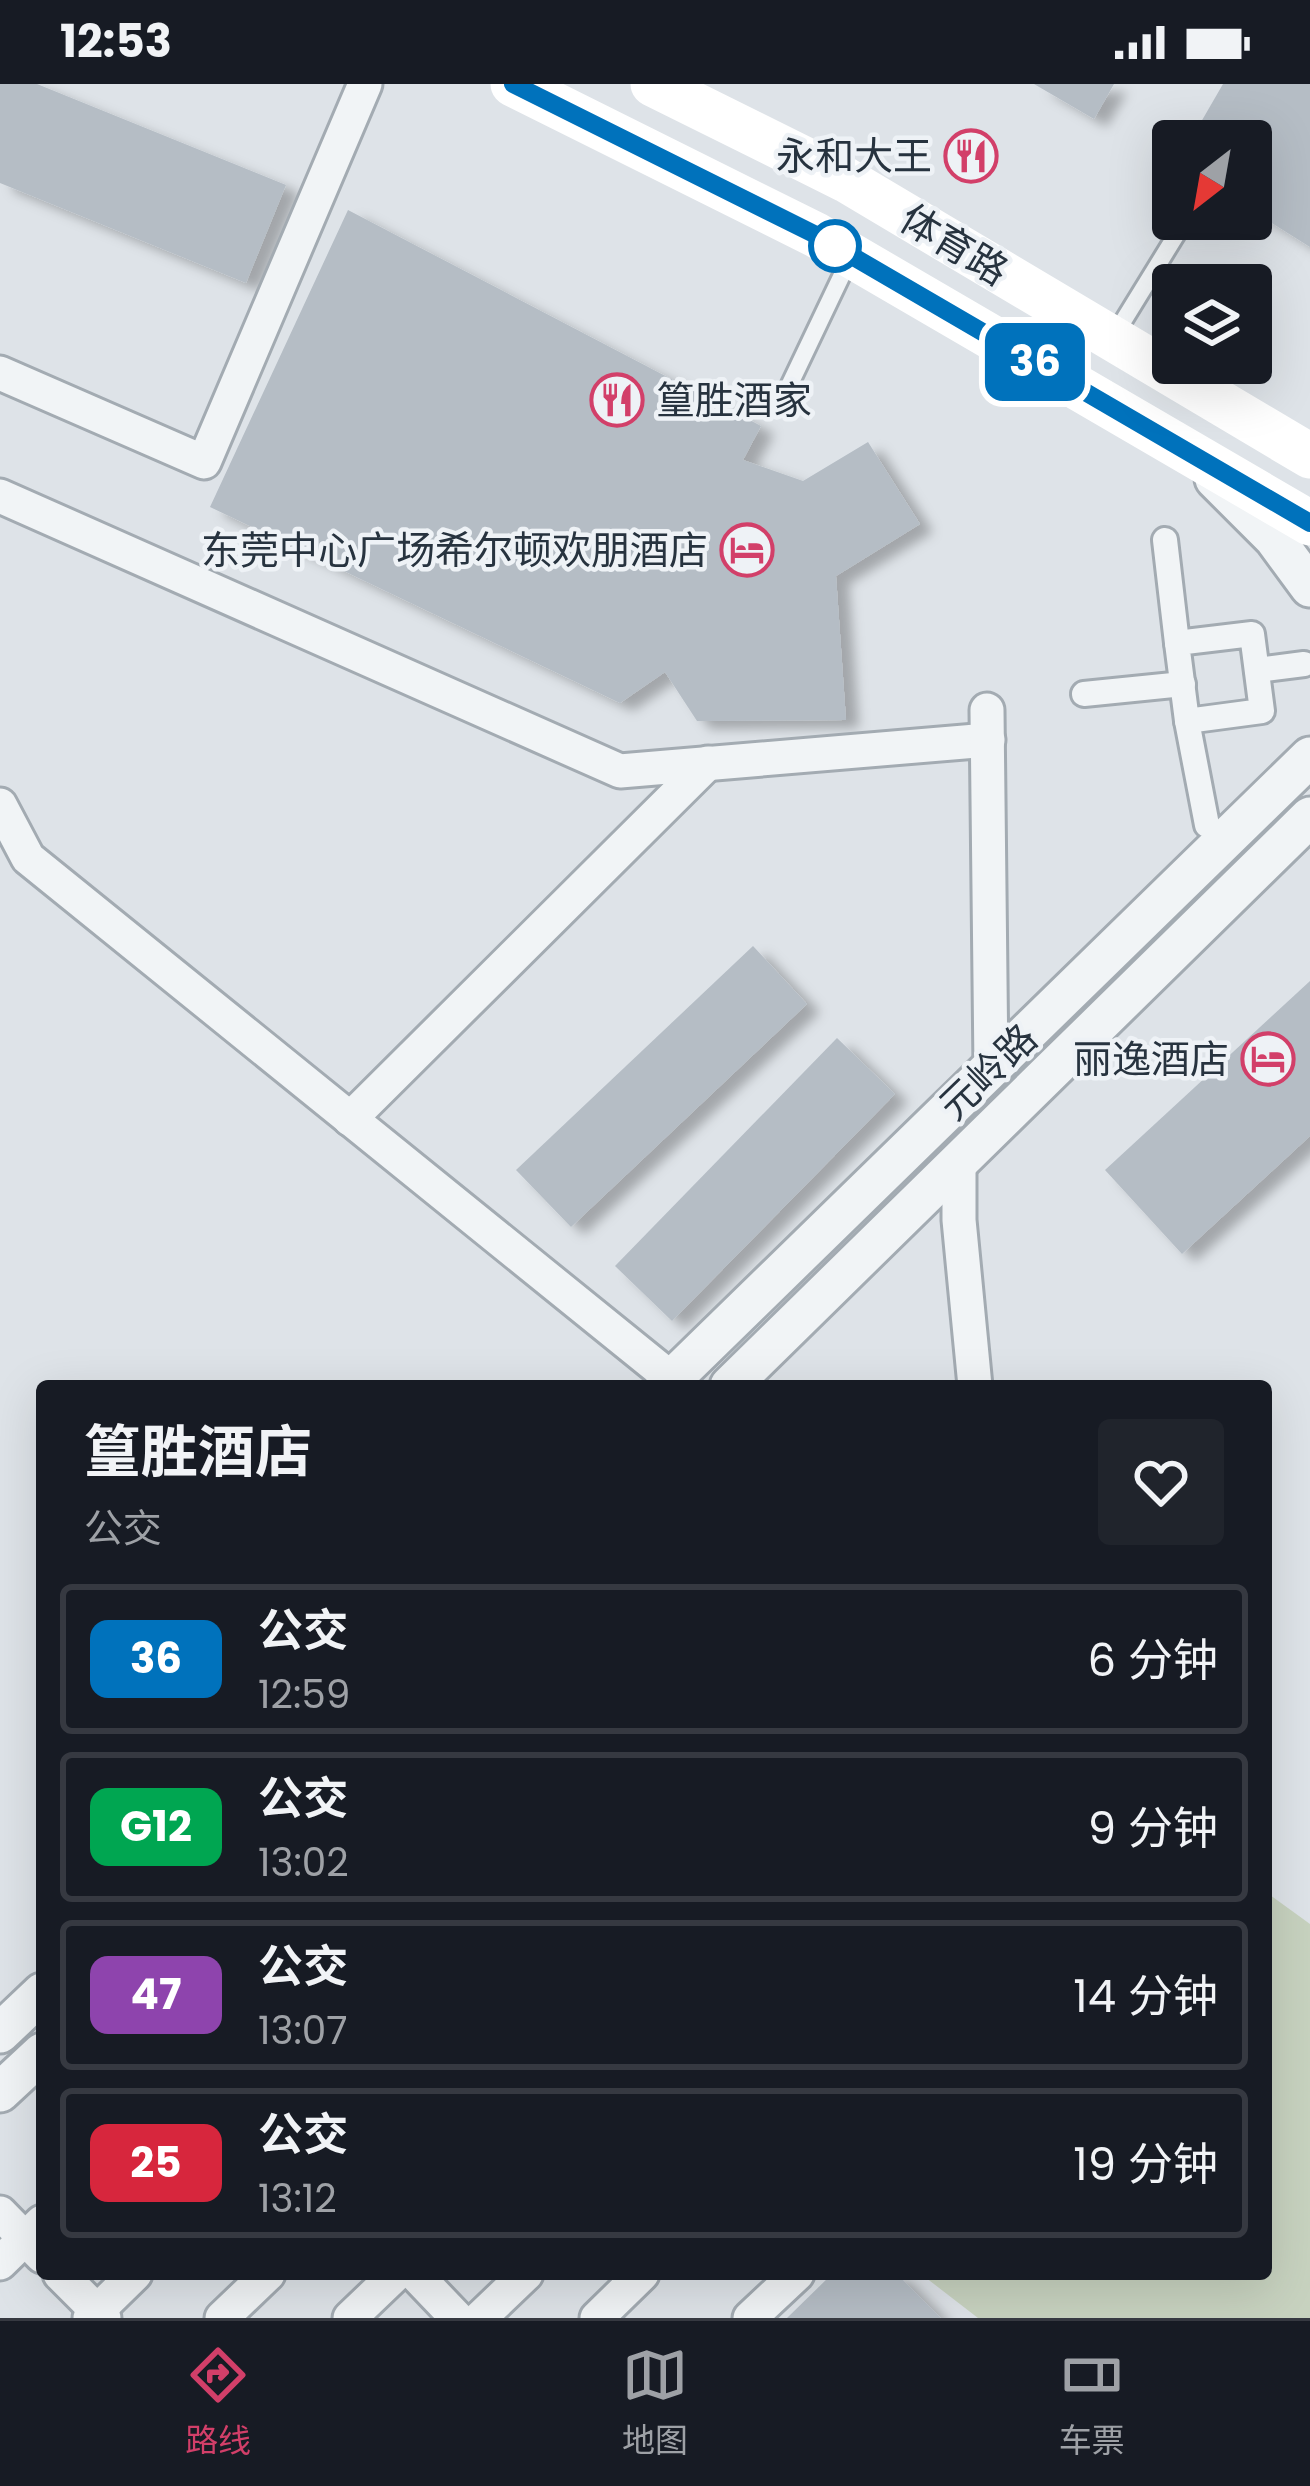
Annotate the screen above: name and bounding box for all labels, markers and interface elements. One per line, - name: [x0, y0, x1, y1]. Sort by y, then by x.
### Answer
- text: 12:53: [60, 10, 172, 73]
- north arrow: [1152, 120, 1272, 240]
- map controls: [1152, 120, 1272, 384]
- restaurant icon: 永和大王: [943, 128, 999, 184]
- place label: 永和大王: [776, 129, 932, 184]
- street label: 体育路: [890, 191, 1018, 299]
- unlabelled marker: [810, 221, 860, 271]
- button: layers: [1152, 264, 1272, 384]
- line badge: 36: [981, 323, 1089, 401]
- text: 36: [1009, 332, 1061, 391]
- restaurant icon: 篁胜酒家: [589, 372, 645, 428]
- place label: 篁胜酒家: [656, 373, 812, 428]
- hotel icon: 东莞中心广场希尔顿欢朋酒店: [719, 522, 775, 578]
- place label: 东莞中心广场希尔顿欢朋酒店: [201, 523, 708, 578]
- street label: 元岭路: [927, 1012, 1049, 1132]
- hotel icon: 丽逸酒店: [1240, 1031, 1296, 1087]
- place label: 丽逸酒店: [1073, 1032, 1229, 1087]
- text: 篁胜酒店: [84, 1412, 312, 1492]
- button: heart: [1098, 1419, 1224, 1545]
- text: 公交: [84, 1501, 162, 1556]
- text: 公交: [258, 1599, 348, 1662]
- text: 36: [130, 1629, 182, 1688]
- text: 6 分钟: [1087, 1629, 1218, 1692]
- text: 12:59: [258, 1667, 350, 1722]
- text: 公交: [258, 1767, 348, 1830]
- text: G12: [120, 1797, 192, 1856]
- text: 9 分钟: [1088, 1797, 1218, 1860]
- text: 13:02: [258, 1835, 349, 1890]
- text: 公交: [258, 1935, 348, 1998]
- text: 47: [131, 1965, 181, 2024]
- text: 14 分钟: [1073, 1965, 1218, 2028]
- text: 13:07: [258, 2003, 348, 2058]
- text: 公交: [258, 2103, 348, 2166]
- text: 25: [130, 2133, 182, 2192]
- text: 19 分钟: [1073, 2133, 1218, 2196]
- text: 13:12: [258, 2171, 337, 2226]
- tab: 路线: [185, 2342, 251, 2466]
- tab: 地图: [622, 2342, 688, 2466]
- tab: 车票: [1059, 2342, 1125, 2466]

